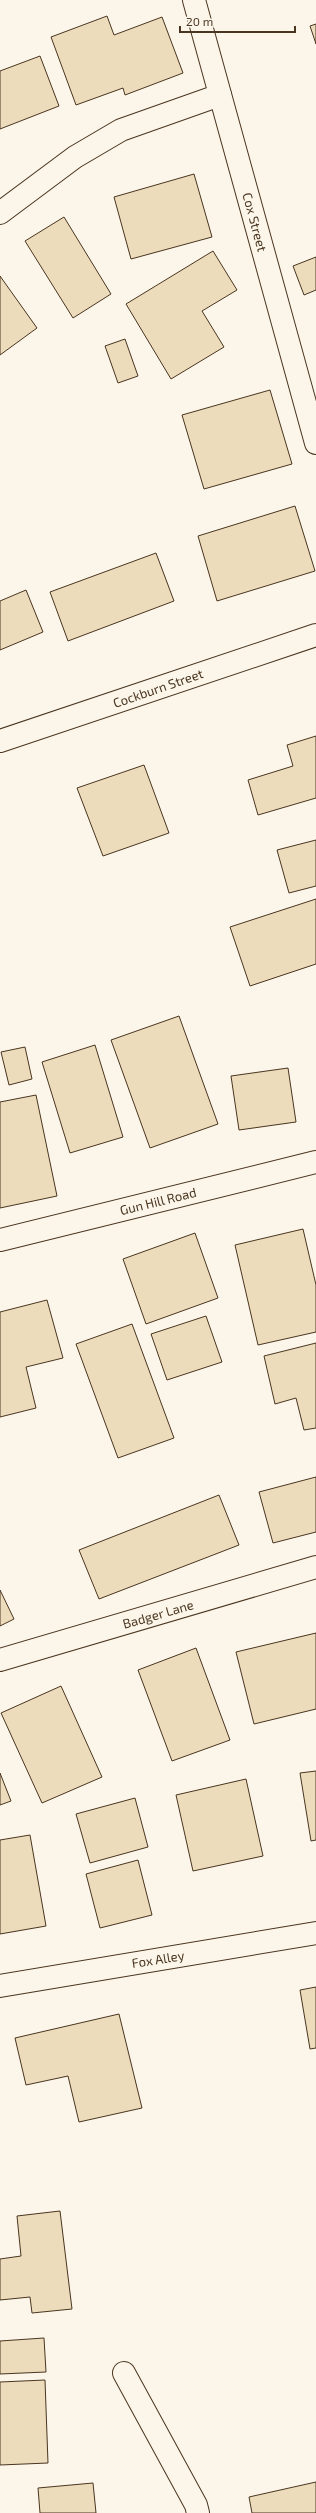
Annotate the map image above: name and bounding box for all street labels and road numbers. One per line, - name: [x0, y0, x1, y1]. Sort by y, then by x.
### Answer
- street label: Cox Street: [239, 191, 271, 253]
- street label: Cockburn Street: [111, 665, 205, 711]
- street label: Gun Hill Road: [118, 1184, 198, 1218]
- street label: Badger Lane: [121, 1596, 195, 1632]
- street label: Fox Alley: [131, 1947, 186, 1971]

